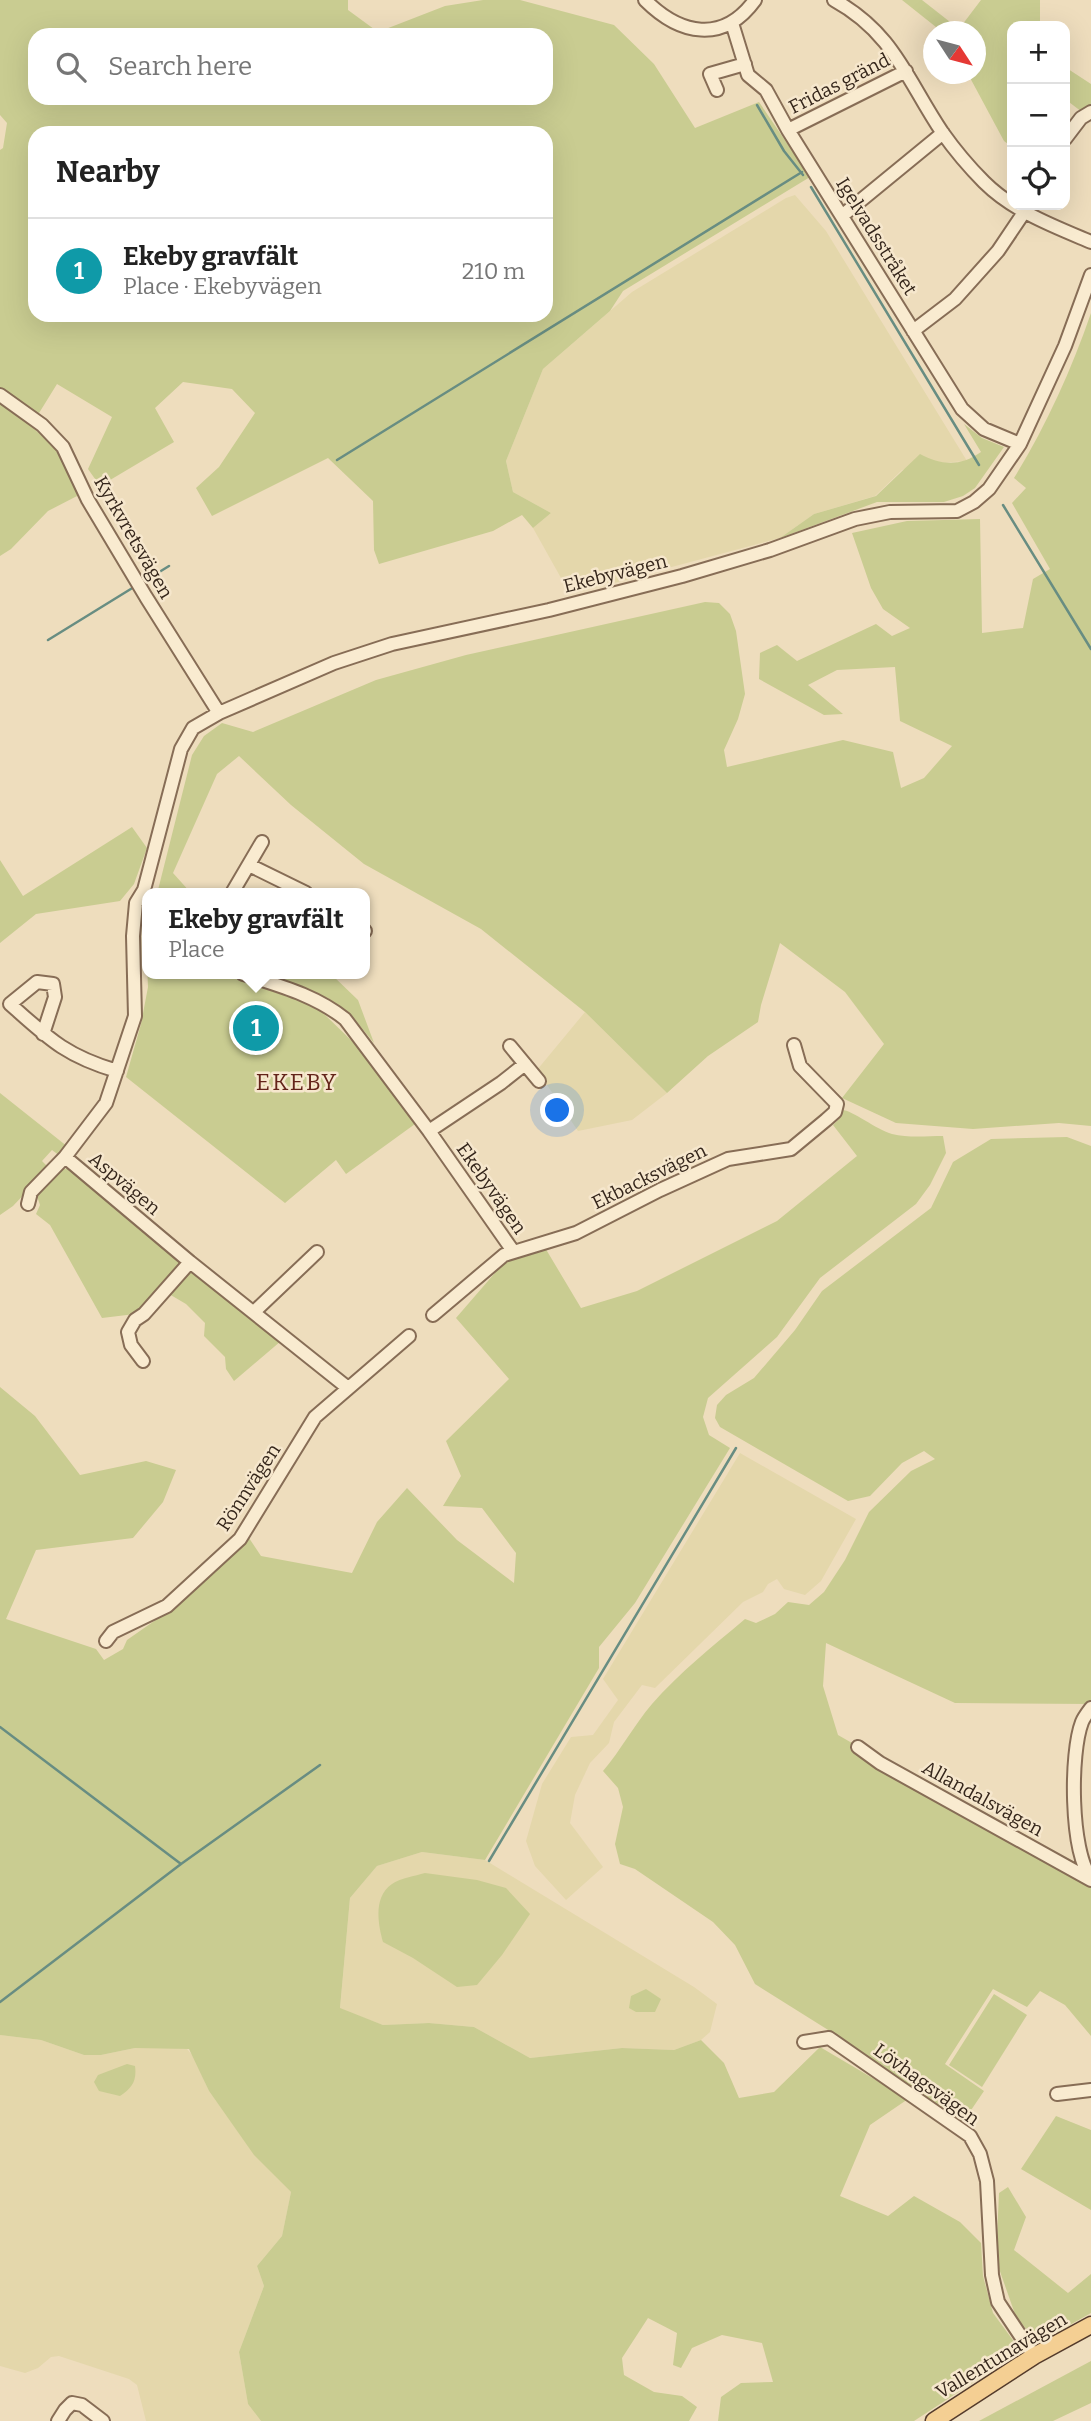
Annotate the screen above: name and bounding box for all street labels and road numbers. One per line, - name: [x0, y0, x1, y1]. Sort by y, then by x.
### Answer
- street label: Fridas gränd: [785, 48, 894, 119]
- street label: Igelvadsstråket: [831, 173, 922, 299]
- street label: Kyrkvretsvägen: [89, 472, 178, 603]
- street label: Ekebyvägen: [561, 549, 669, 597]
- street label: Ekebyvägen: [452, 1138, 531, 1238]
- street label: Ekbacksvägen: [588, 1139, 710, 1214]
- street label: Aspvägen: [84, 1147, 165, 1220]
- street label: Rönnvägen: [212, 1439, 285, 1535]
- street label: Allandalsvägen: [918, 1756, 1047, 1841]
- street label: Lövhagsvägen: [869, 2038, 984, 2130]
- street label: Vallentunavägen: [932, 2307, 1071, 2404]

